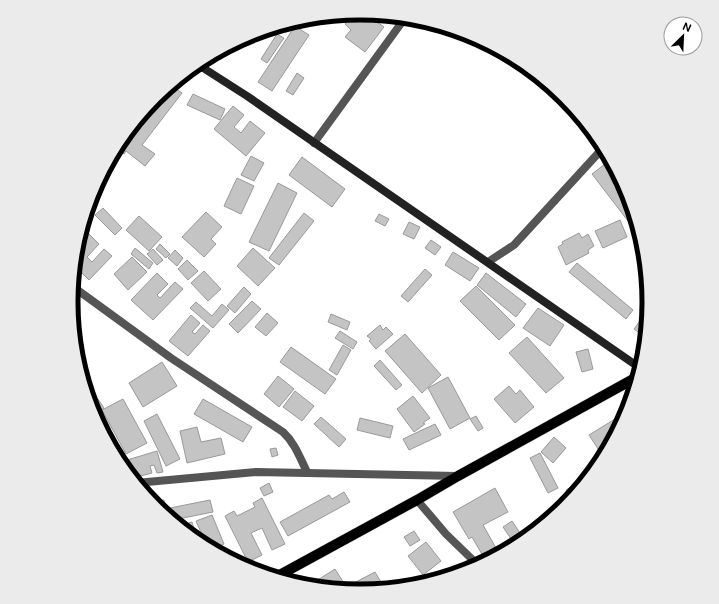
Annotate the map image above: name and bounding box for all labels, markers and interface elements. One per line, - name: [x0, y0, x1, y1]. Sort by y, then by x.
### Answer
- north arrow: [663, 16, 703, 56]
- text: N: [681, 19, 694, 35]

